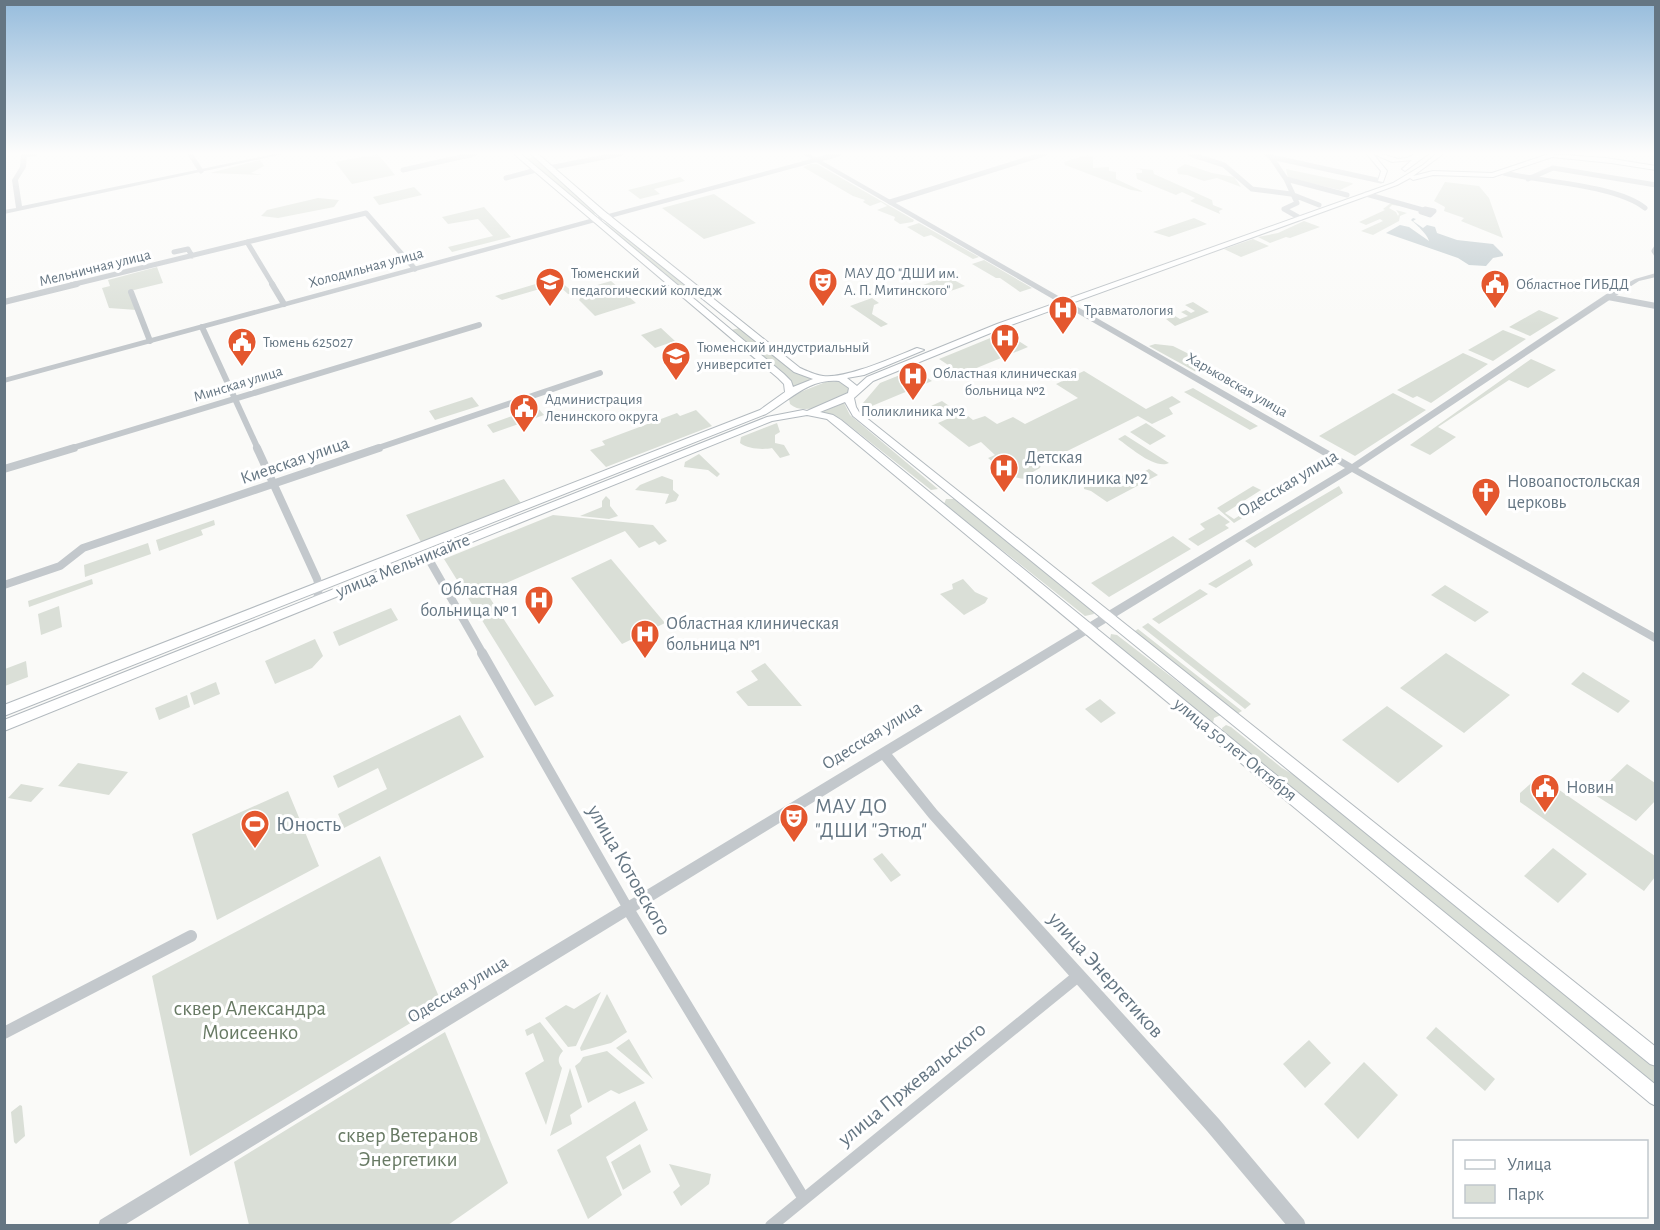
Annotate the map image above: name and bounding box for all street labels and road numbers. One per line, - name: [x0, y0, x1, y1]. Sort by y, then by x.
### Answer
- street label: Холодильная улица: [307, 245, 425, 291]
- street label: Мельничная улица: [38, 247, 153, 289]
- street label: Харьковская улица: [1184, 350, 1290, 420]
- street label: Минская улица: [192, 363, 284, 405]
- street label: Киевская улица: [238, 434, 352, 488]
- street label: Одесская улица: [1235, 447, 1341, 521]
- street label: улица Мельникайте: [332, 531, 473, 601]
- street label: улица 50 лет Октября: [1169, 694, 1301, 805]
- street label: Одесская улица: [819, 698, 925, 774]
- street label: улица Котовского: [583, 800, 675, 939]
- street label: улица Энергетиков: [1044, 907, 1168, 1042]
- street label: Одесская улица: [405, 953, 511, 1027]
- street label: улица Пржевальского: [834, 1018, 990, 1150]

